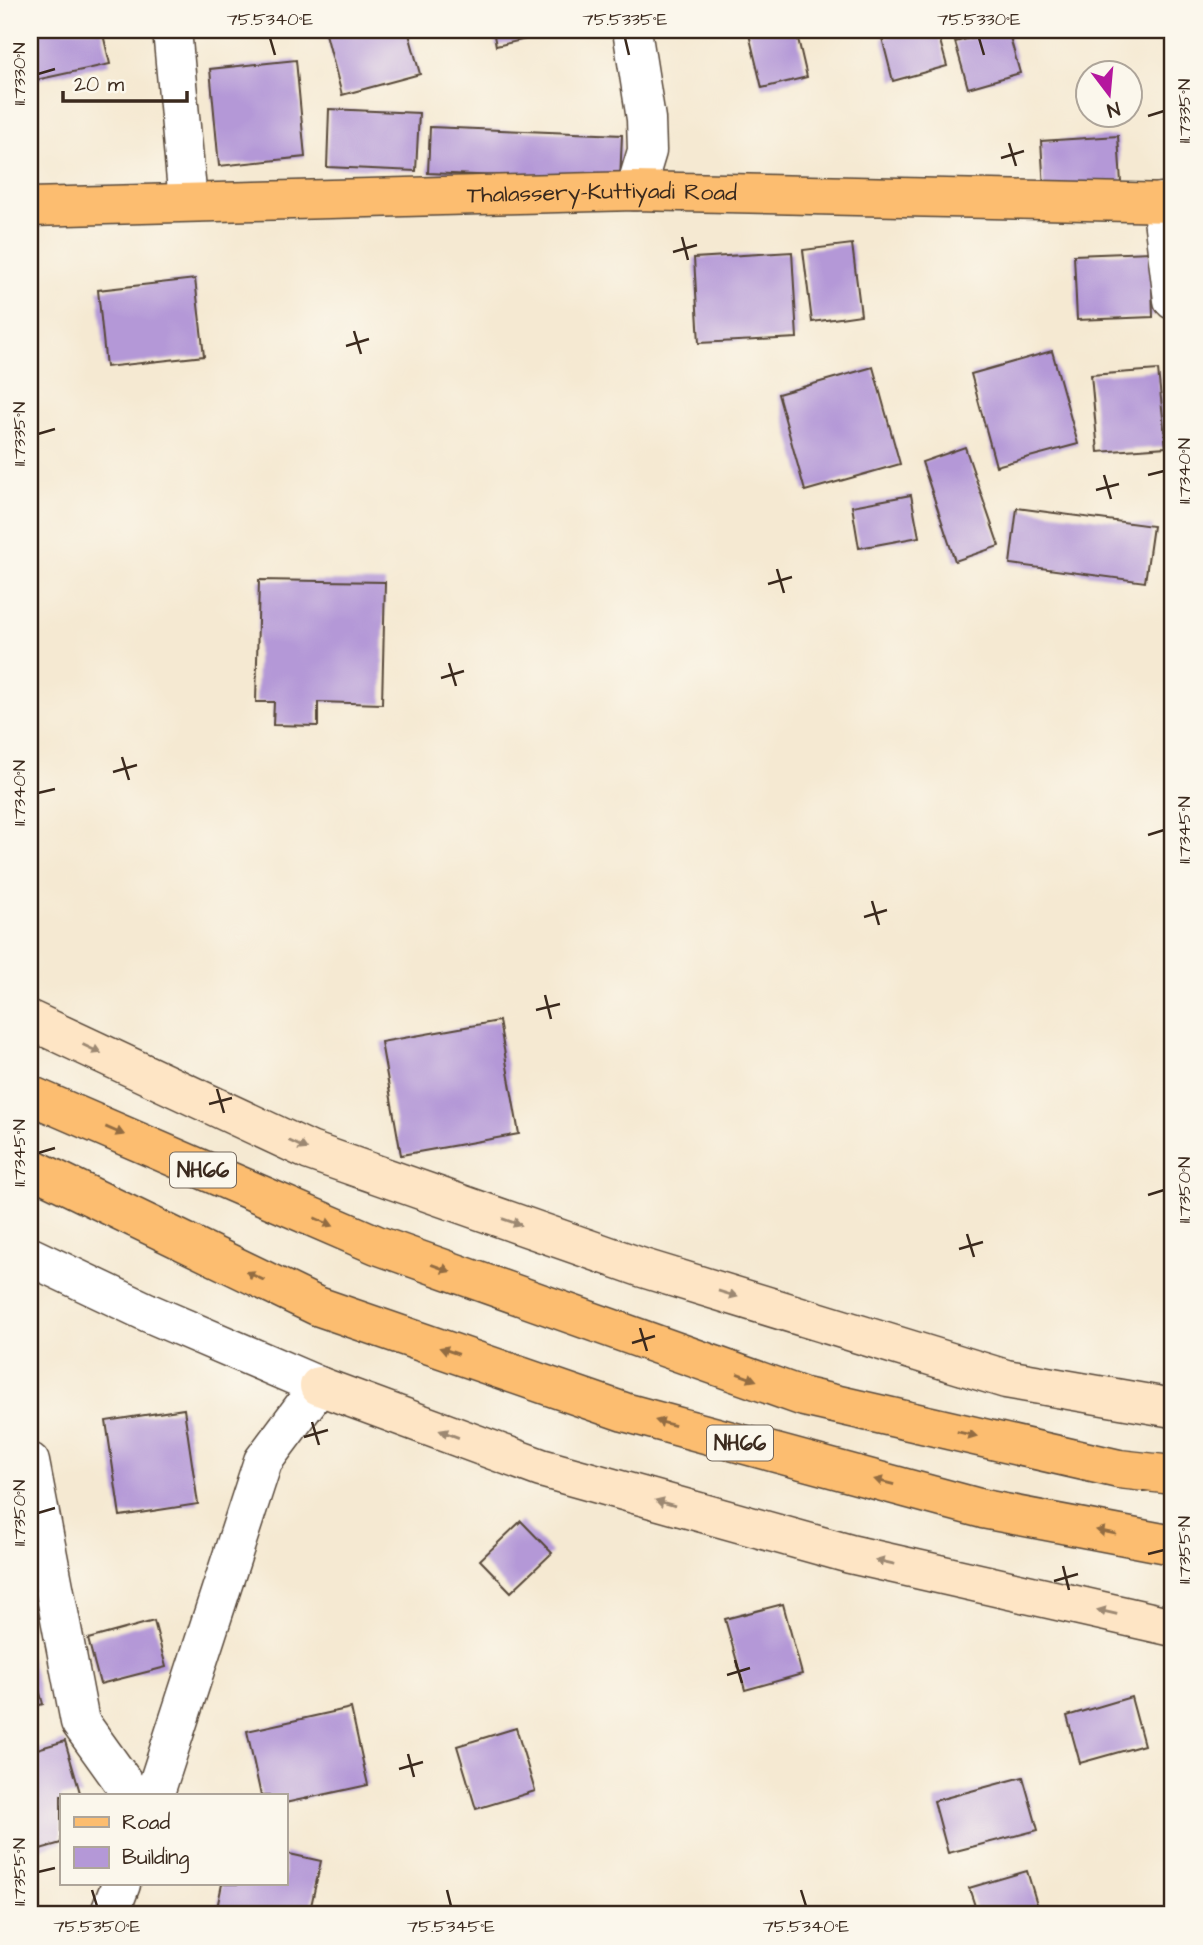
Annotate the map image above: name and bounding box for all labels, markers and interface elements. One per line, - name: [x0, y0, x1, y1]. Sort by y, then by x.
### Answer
- text: 75.5340°E: [227, 7, 314, 32]
- text: 75.5335°E: [583, 7, 668, 32]
- text: 75.5330°E: [937, 7, 1021, 32]
- text: 11.7330°N: [7, 42, 32, 106]
- scale bar: [63, 60, 187, 104]
- north arrow: [1074, 60, 1144, 130]
- text: 20 m: [74, 70, 125, 99]
- text: 11.7335°N: [1172, 79, 1197, 143]
- text: N: [1104, 94, 1123, 124]
- street label: Thalassery-Kuttiyadi Road: [466, 175, 737, 211]
- text: 11.7335°N: [7, 402, 32, 466]
- text: 11.7340°N: [1172, 438, 1197, 504]
- text: 11.7340°N: [7, 760, 32, 826]
- text: 11.7345°N: [1172, 796, 1197, 864]
- one-way arrow: [82, 1043, 102, 1055]
- text: 11.7345°N: [7, 1119, 32, 1187]
- one-way arrow: [105, 1126, 126, 1137]
- one-way arrow: [288, 1139, 308, 1151]
- road number: NH66: [170, 1152, 236, 1188]
- text: 11.7350°N: [1172, 1157, 1197, 1223]
- one-way arrow: [313, 1217, 334, 1228]
- one-way arrow: [502, 1217, 523, 1228]
- one-way arrow: [430, 1262, 451, 1273]
- one-way arrow: [245, 1270, 265, 1282]
- one-way arrow: [718, 1289, 739, 1299]
- one-way arrow: [438, 1345, 459, 1356]
- one-way arrow: [737, 1372, 758, 1383]
- one-way arrow: [654, 1417, 676, 1428]
- road number: NH66: [707, 1426, 773, 1460]
- one-way arrow: [438, 1428, 459, 1439]
- one-way arrow: [956, 1429, 978, 1440]
- one-way arrow: [874, 1477, 895, 1487]
- text: 11.7350°N: [7, 1480, 32, 1546]
- one-way arrow: [654, 1497, 675, 1507]
- text: 11.7355°N: [1172, 1516, 1197, 1584]
- one-way arrow: [1095, 1527, 1117, 1538]
- one-way arrow: [874, 1557, 896, 1568]
- one-way arrow: [1096, 1607, 1118, 1618]
- legend: [60, 1794, 287, 1885]
- text: Road: [122, 1808, 170, 1837]
- text: 11.7355°N: [7, 1838, 32, 1906]
- text: Building: [122, 1843, 190, 1874]
- text: 75.5350°E: [54, 1914, 141, 1939]
- text: 75.5345°E: [407, 1914, 495, 1939]
- text: 75.5340°E: [763, 1914, 850, 1939]

